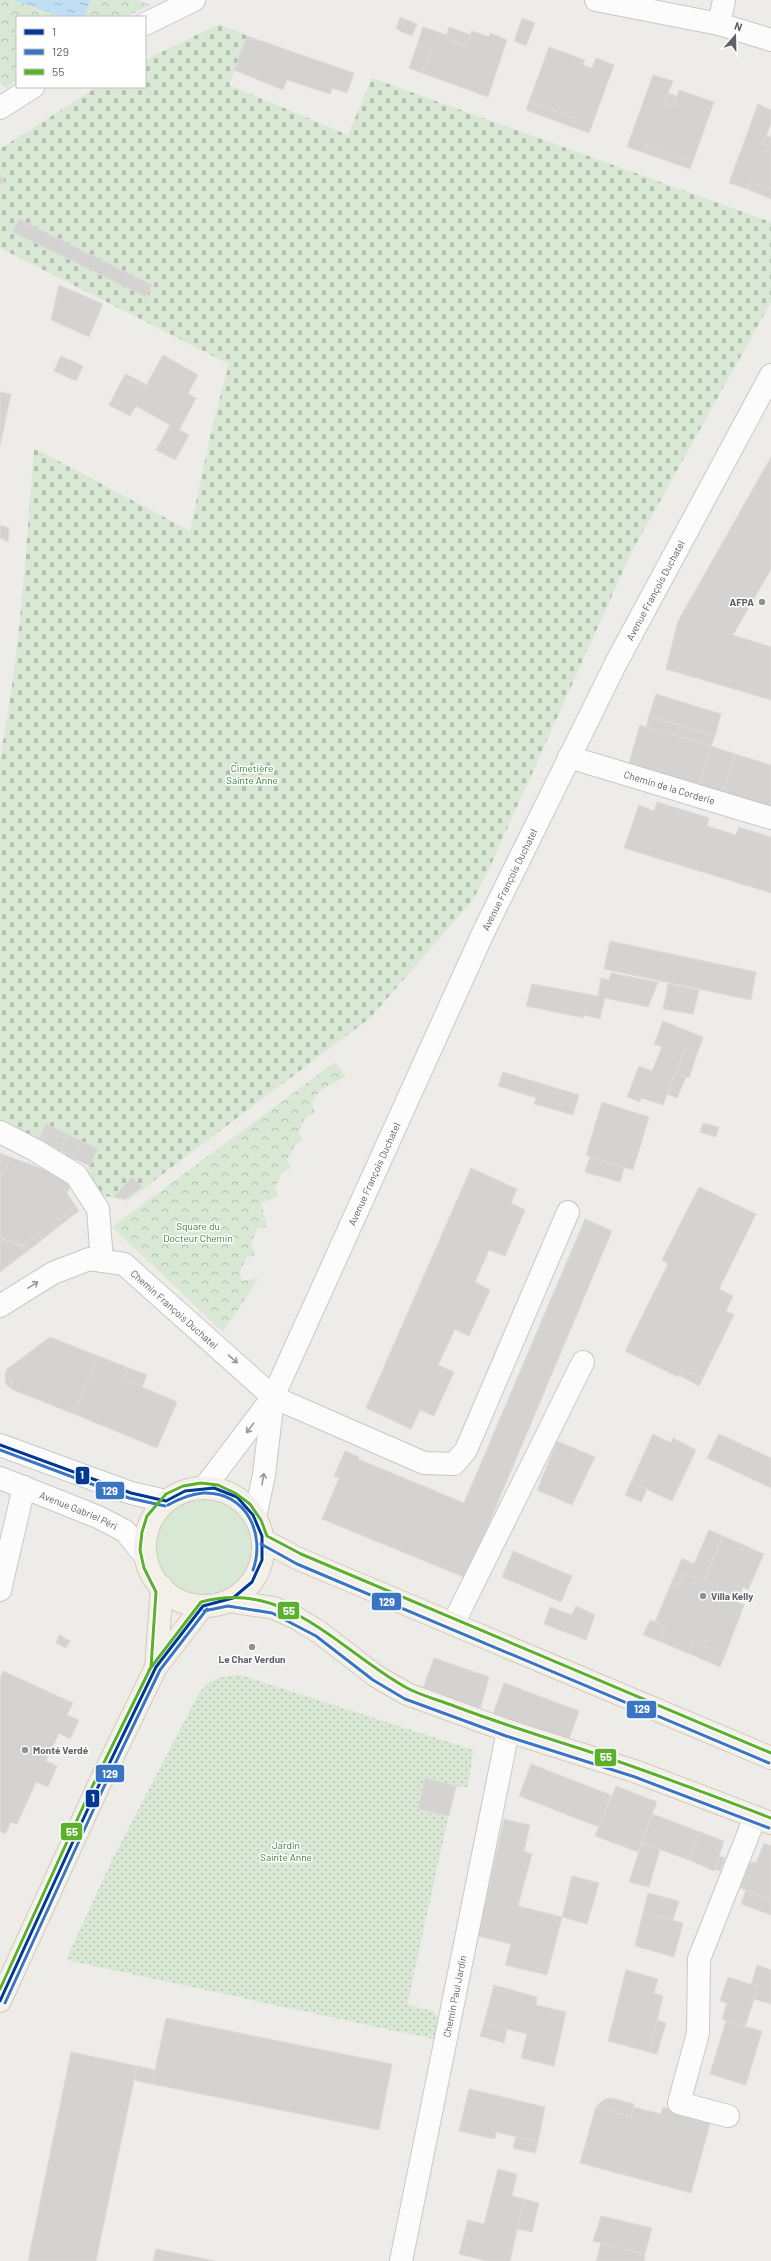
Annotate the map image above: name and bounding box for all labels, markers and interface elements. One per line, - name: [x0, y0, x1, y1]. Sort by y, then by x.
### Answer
- legend: [16, 16, 146, 88]
- north arrow: [715, 16, 755, 56]
- text: N: [733, 19, 744, 33]
- text: 1: [52, 24, 56, 38]
- text: 129: [52, 44, 69, 58]
- text: 55: [52, 64, 64, 78]
- street label: Avenue François Duchatel: [623, 538, 687, 642]
- place label: AFPA: [730, 596, 754, 608]
- marker: AFPA: [757, 597, 767, 607]
- park label: Cimetière Sainte Anne: [226, 762, 278, 786]
- street label: Chemin de la Corderie: [622, 768, 717, 807]
- street label: Avenue François Duchatel: [479, 827, 539, 932]
- street label: Avenue François Duchatel: [345, 1121, 402, 1227]
- park label: Square du Docteur Chemin: [163, 1220, 233, 1244]
- street label: Chemin François Duchatel: [128, 1267, 221, 1351]
- one-way arrow: [27, 1281, 38, 1289]
- one-way arrow: [227, 1355, 238, 1364]
- one-way arrow: [246, 1423, 254, 1434]
- line badge: 1: [75, 1466, 90, 1485]
- text: 1: [80, 1468, 84, 1481]
- one-way arrow: [259, 1472, 267, 1485]
- line badge: 129: [95, 1481, 125, 1500]
- text: 129: [102, 1484, 118, 1497]
- street label: Avenue Gabriel Péri: [38, 1488, 120, 1532]
- place label: Villa Kelly: [711, 1590, 753, 1602]
- marker: Villa Kelly: [698, 1591, 708, 1601]
- line badge: 129: [371, 1592, 402, 1611]
- text: 129: [379, 1595, 395, 1608]
- line badge: 55: [277, 1601, 300, 1620]
- text: 55: [283, 1604, 295, 1617]
- marker: Le Char Verdun: [247, 1642, 257, 1652]
- place label: Le Char Verdun: [218, 1653, 286, 1665]
- line badge: 129: [626, 1700, 657, 1719]
- text: 129: [634, 1702, 650, 1715]
- place label: Monté Verdé: [33, 1744, 89, 1756]
- marker: Monté Verdé: [20, 1745, 30, 1755]
- line badge: 55: [594, 1748, 617, 1767]
- text: 55: [600, 1750, 612, 1763]
- line badge: 129: [95, 1764, 125, 1783]
- text: 129: [102, 1767, 118, 1780]
- line badge: 1: [85, 1789, 100, 1808]
- text: 1: [91, 1791, 95, 1804]
- line badge: 55: [60, 1822, 83, 1841]
- text: 55: [66, 1825, 78, 1838]
- park label: Jardin Sainte Anne: [260, 1839, 312, 1863]
- street label: Chemin Paul Jardin: [440, 1954, 469, 2039]

